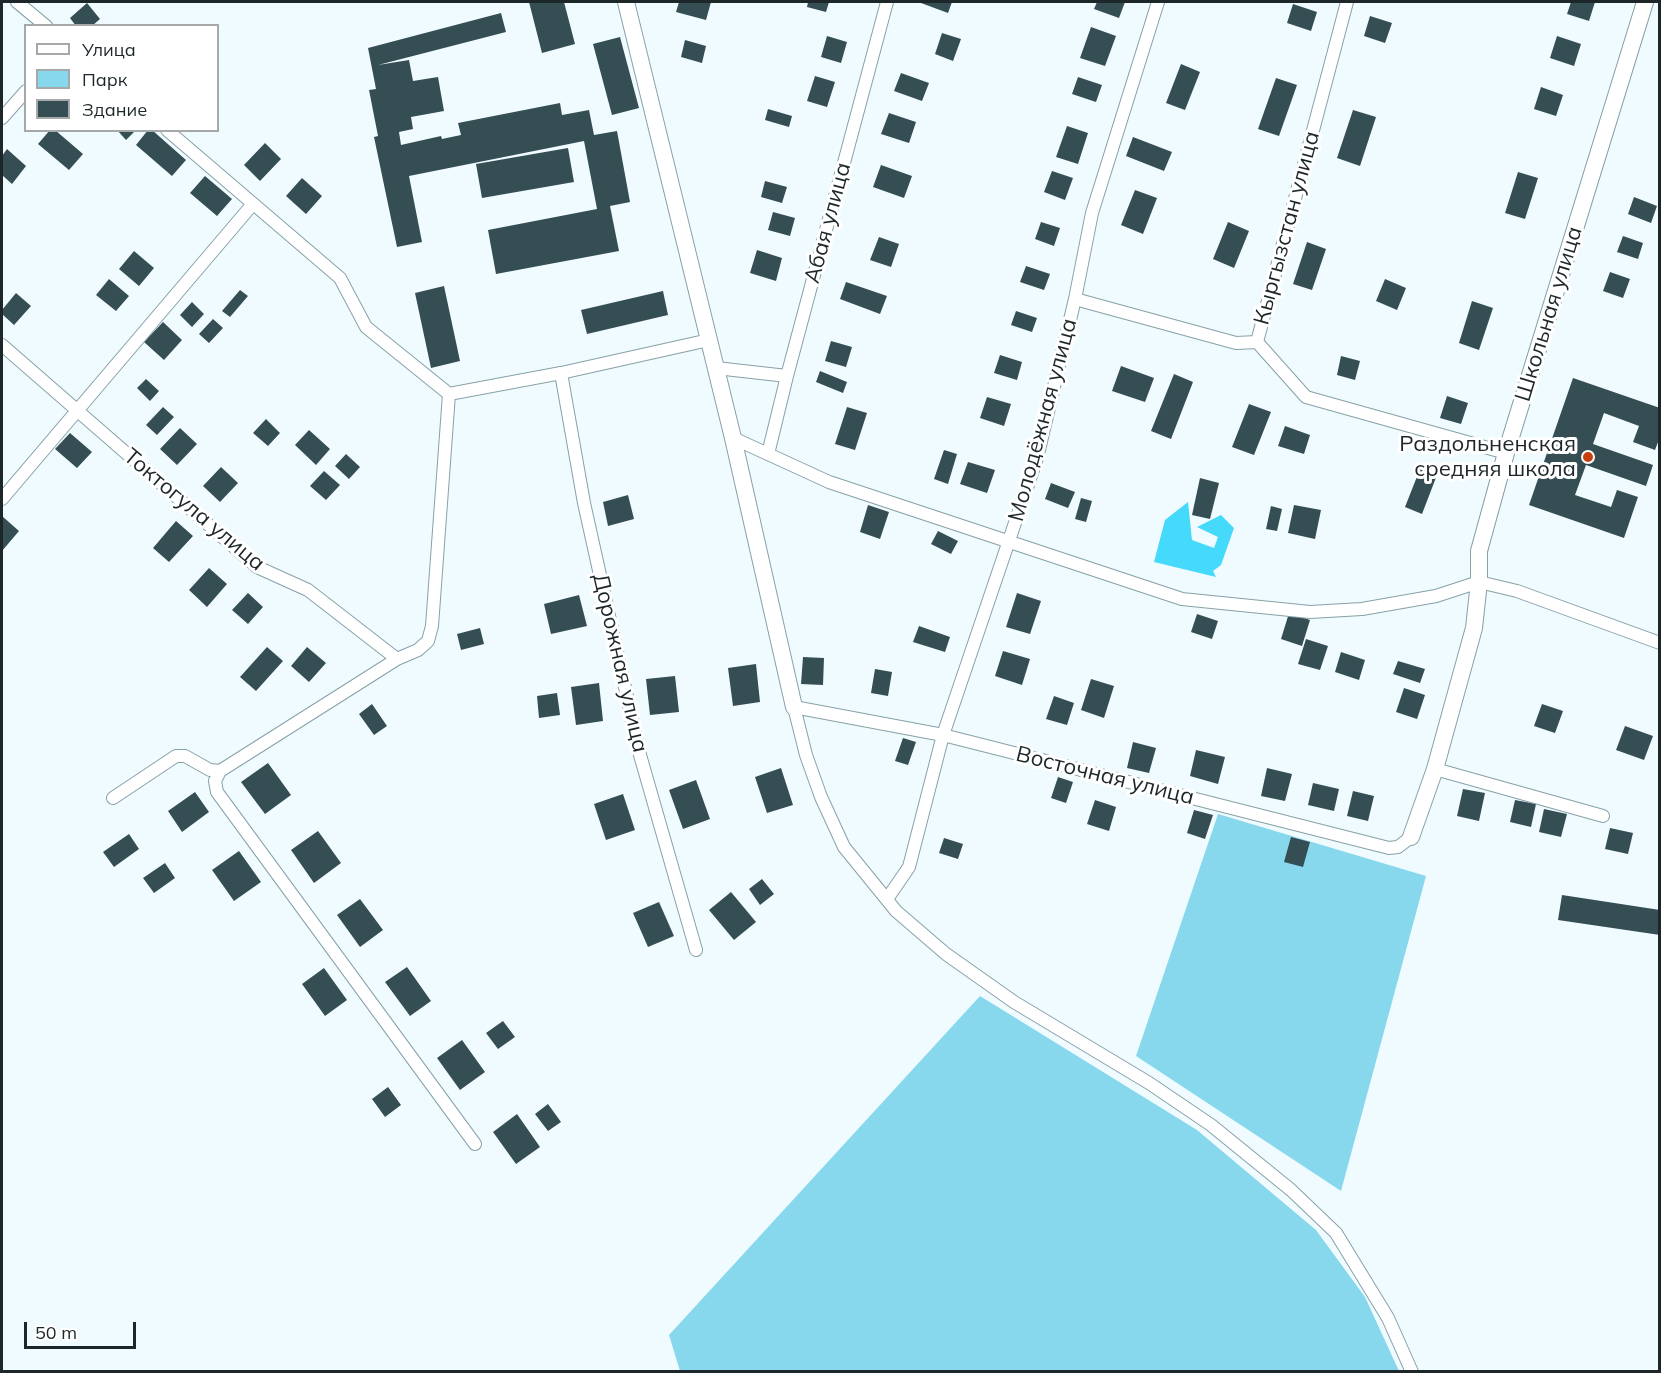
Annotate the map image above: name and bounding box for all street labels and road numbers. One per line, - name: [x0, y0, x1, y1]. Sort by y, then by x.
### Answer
- street label: Кыргызстан улица: [1248, 128, 1326, 328]
- street label: Абая улица: [799, 160, 857, 286]
- street label: Школьная улица: [1510, 223, 1588, 405]
- street label: Молодёжная улица: [1003, 316, 1083, 524]
- street label: Токтогула улица: [118, 443, 270, 577]
- street label: Дорожная улица: [587, 571, 653, 755]
- street label: Восточная улица: [1013, 741, 1197, 811]

